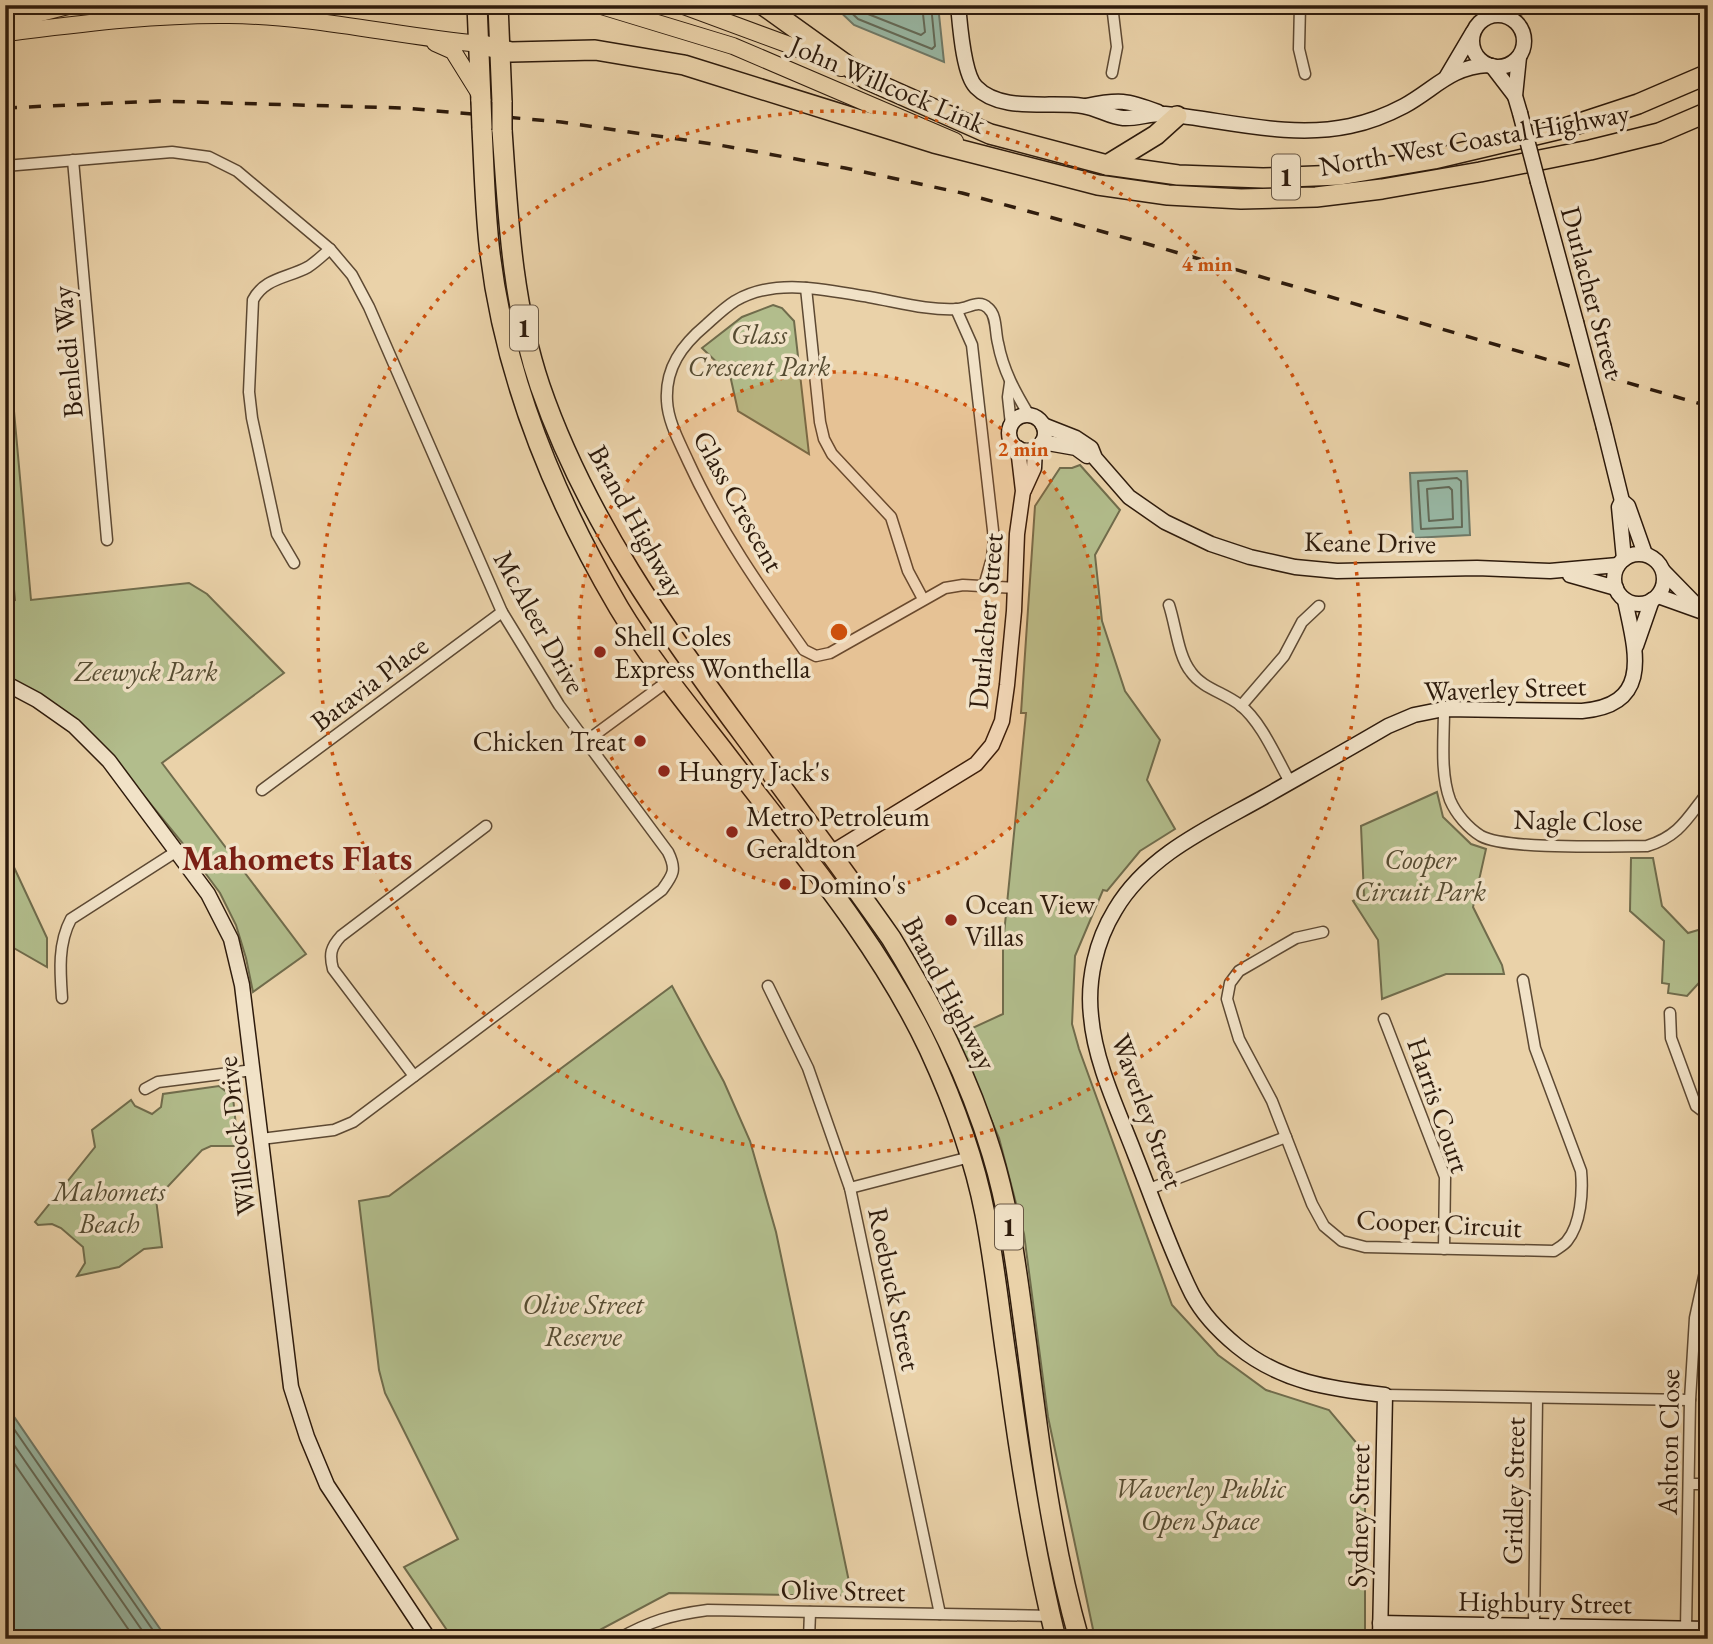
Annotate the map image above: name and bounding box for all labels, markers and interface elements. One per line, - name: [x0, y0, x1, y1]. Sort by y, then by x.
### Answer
- street label: John Willcock Link: [783, 26, 992, 142]
- street label: North West Coastal Highway: [1316, 94, 1633, 184]
- road number: 1: [1272, 154, 1300, 200]
- street label: Durlacher Street: [1553, 202, 1633, 382]
- text: 4 min: [1181, 250, 1233, 277]
- street label: Benledi Way: [43, 284, 91, 419]
- road number: 1: [510, 306, 538, 350]
- park label: Glass Crescent Park: [687, 316, 831, 384]
- street label: Glass Crescent: [685, 424, 793, 578]
- text: 2 min: [997, 435, 1049, 462]
- street label: Brand Highway: [580, 438, 694, 604]
- street label: Keane Drive: [1304, 523, 1437, 561]
- street label: Durlacher Street: [959, 531, 1011, 710]
- street label: McAleer Drive: [486, 544, 594, 700]
- place label: Shell Coles Express Wonthella: [614, 618, 811, 686]
- centre of rings: [827, 620, 851, 644]
- street label: Batavia Place: [303, 627, 435, 739]
- marker: Shell Coles Express Wonthella: [592, 644, 608, 660]
- park label: Zeewyck Park: [73, 653, 218, 689]
- street label: Waverley Street: [1423, 667, 1587, 709]
- place label: Chicken Treat: [473, 723, 626, 759]
- marker: Chicken Treat: [632, 733, 648, 749]
- place label: Hungry Jack's: [678, 753, 829, 789]
- marker: Hungry Jack's: [656, 763, 672, 779]
- place label: Metro Petroleum Geraldton: [746, 798, 930, 866]
- street label: Nagle Close: [1513, 801, 1643, 839]
- marker: Metro Petroleum Geraldton: [724, 824, 740, 840]
- district label: Mahomets Flats: [182, 835, 412, 880]
- park label: Cooper Circuit Park: [1354, 841, 1486, 909]
- place label: Domino's: [799, 866, 906, 902]
- marker: Domino's: [777, 876, 793, 892]
- place label: Ocean View Villas: [965, 886, 1096, 954]
- street label: Brand Highway: [894, 910, 1006, 1077]
- marker: Ocean View Villas: [943, 912, 959, 928]
- street label: Waverley Street: [1103, 1029, 1193, 1194]
- street label: Harris Court: [1399, 1033, 1479, 1178]
- street label: Willcock Drive: [208, 1054, 264, 1218]
- park label: Mahomets Beach: [51, 1173, 166, 1241]
- street label: Cooper Circuit: [1355, 1201, 1523, 1245]
- street label: Roebuck Street: [860, 1204, 930, 1374]
- road number: 1: [995, 1204, 1023, 1250]
- park label: Olive Street Reserve: [522, 1286, 646, 1354]
- street label: Ashton Close: [1649, 1368, 1687, 1516]
- street label: Gridley Street: [1494, 1417, 1532, 1565]
- street label: Sydney Street: [1339, 1444, 1377, 1588]
- park label: Waverley Public Open Space: [1114, 1470, 1287, 1538]
- street label: Olive Street: [780, 1571, 906, 1609]
- street label: Highbury Street: [1458, 1582, 1633, 1622]

